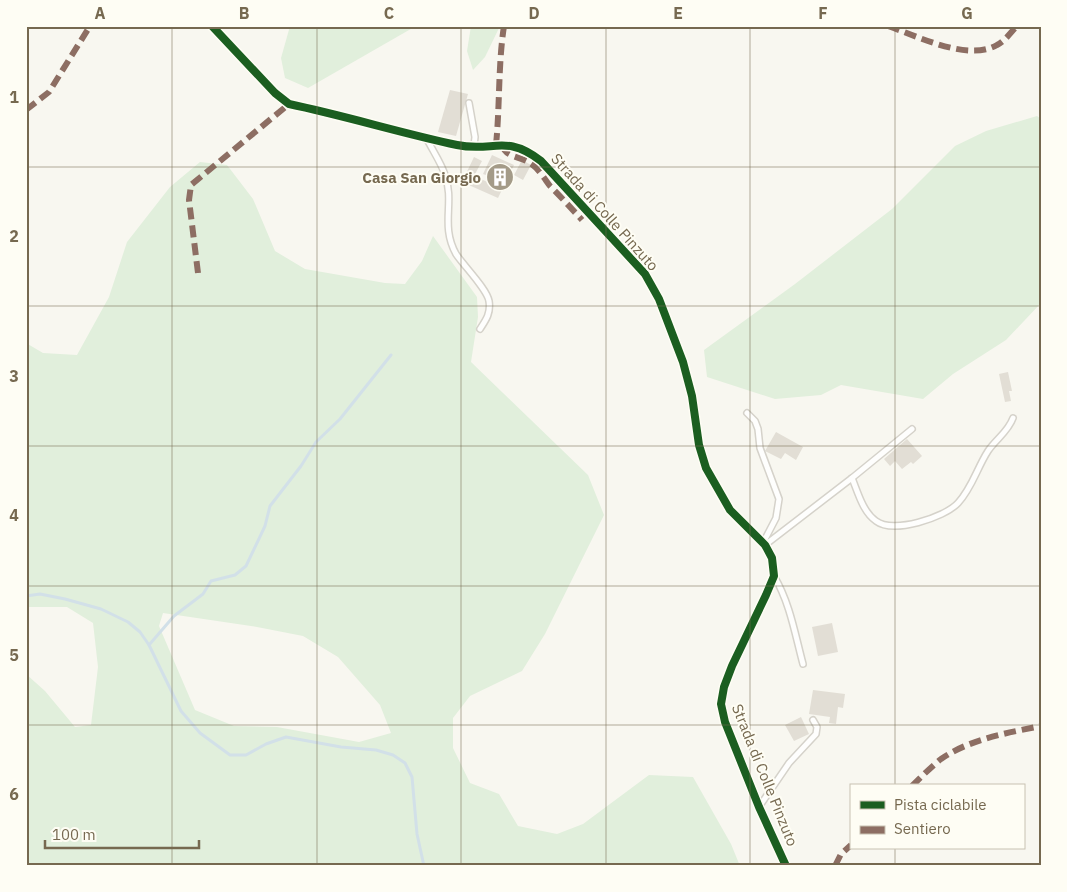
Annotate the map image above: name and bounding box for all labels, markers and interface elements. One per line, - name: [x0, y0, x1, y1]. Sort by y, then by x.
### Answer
- text: A: [95, 3, 106, 23]
- text: B: [239, 3, 250, 23]
- text: C: [384, 3, 394, 23]
- text: D: [528, 3, 540, 23]
- text: E: [673, 3, 683, 23]
- text: F: [818, 3, 828, 23]
- text: G: [961, 3, 973, 23]
- text: 1: [9, 87, 19, 107]
- street label: Strada di Colle Pinzuto: [547, 149, 663, 275]
- building icon: Casa San Giorgio: [485, 162, 515, 192]
- place label: Casa San Giorgio: [362, 168, 481, 187]
- text: 2: [9, 226, 19, 246]
- text: 3: [9, 366, 19, 386]
- text: 4: [9, 505, 19, 525]
- text: 5: [9, 645, 19, 665]
- street label: Strada di Colle Pinzuto: [728, 701, 802, 849]
- text: 6: [9, 784, 19, 804]
- legend: [850, 784, 1024, 850]
- text: Pista ciclabile: [894, 795, 987, 814]
- scale bar: [45, 817, 199, 849]
- text: Sentiero: [894, 819, 951, 838]
- text: 100 m: [52, 825, 96, 844]

